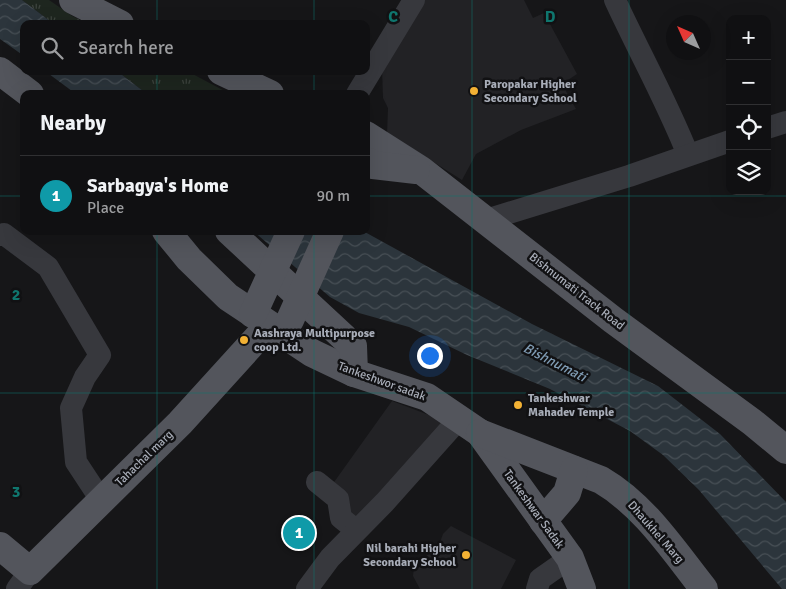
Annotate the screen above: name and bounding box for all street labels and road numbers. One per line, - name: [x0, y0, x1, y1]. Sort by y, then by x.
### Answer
- street label: Bishnumati Track Road: [526, 250, 627, 333]
- street label: Tankeshwor sadak: [336, 359, 428, 404]
- street label: Tahachal marg: [112, 427, 176, 490]
- street label: Tankeshwar Sadak: [500, 467, 567, 552]
- street label: Dhaukhel Marg: [624, 498, 687, 567]

